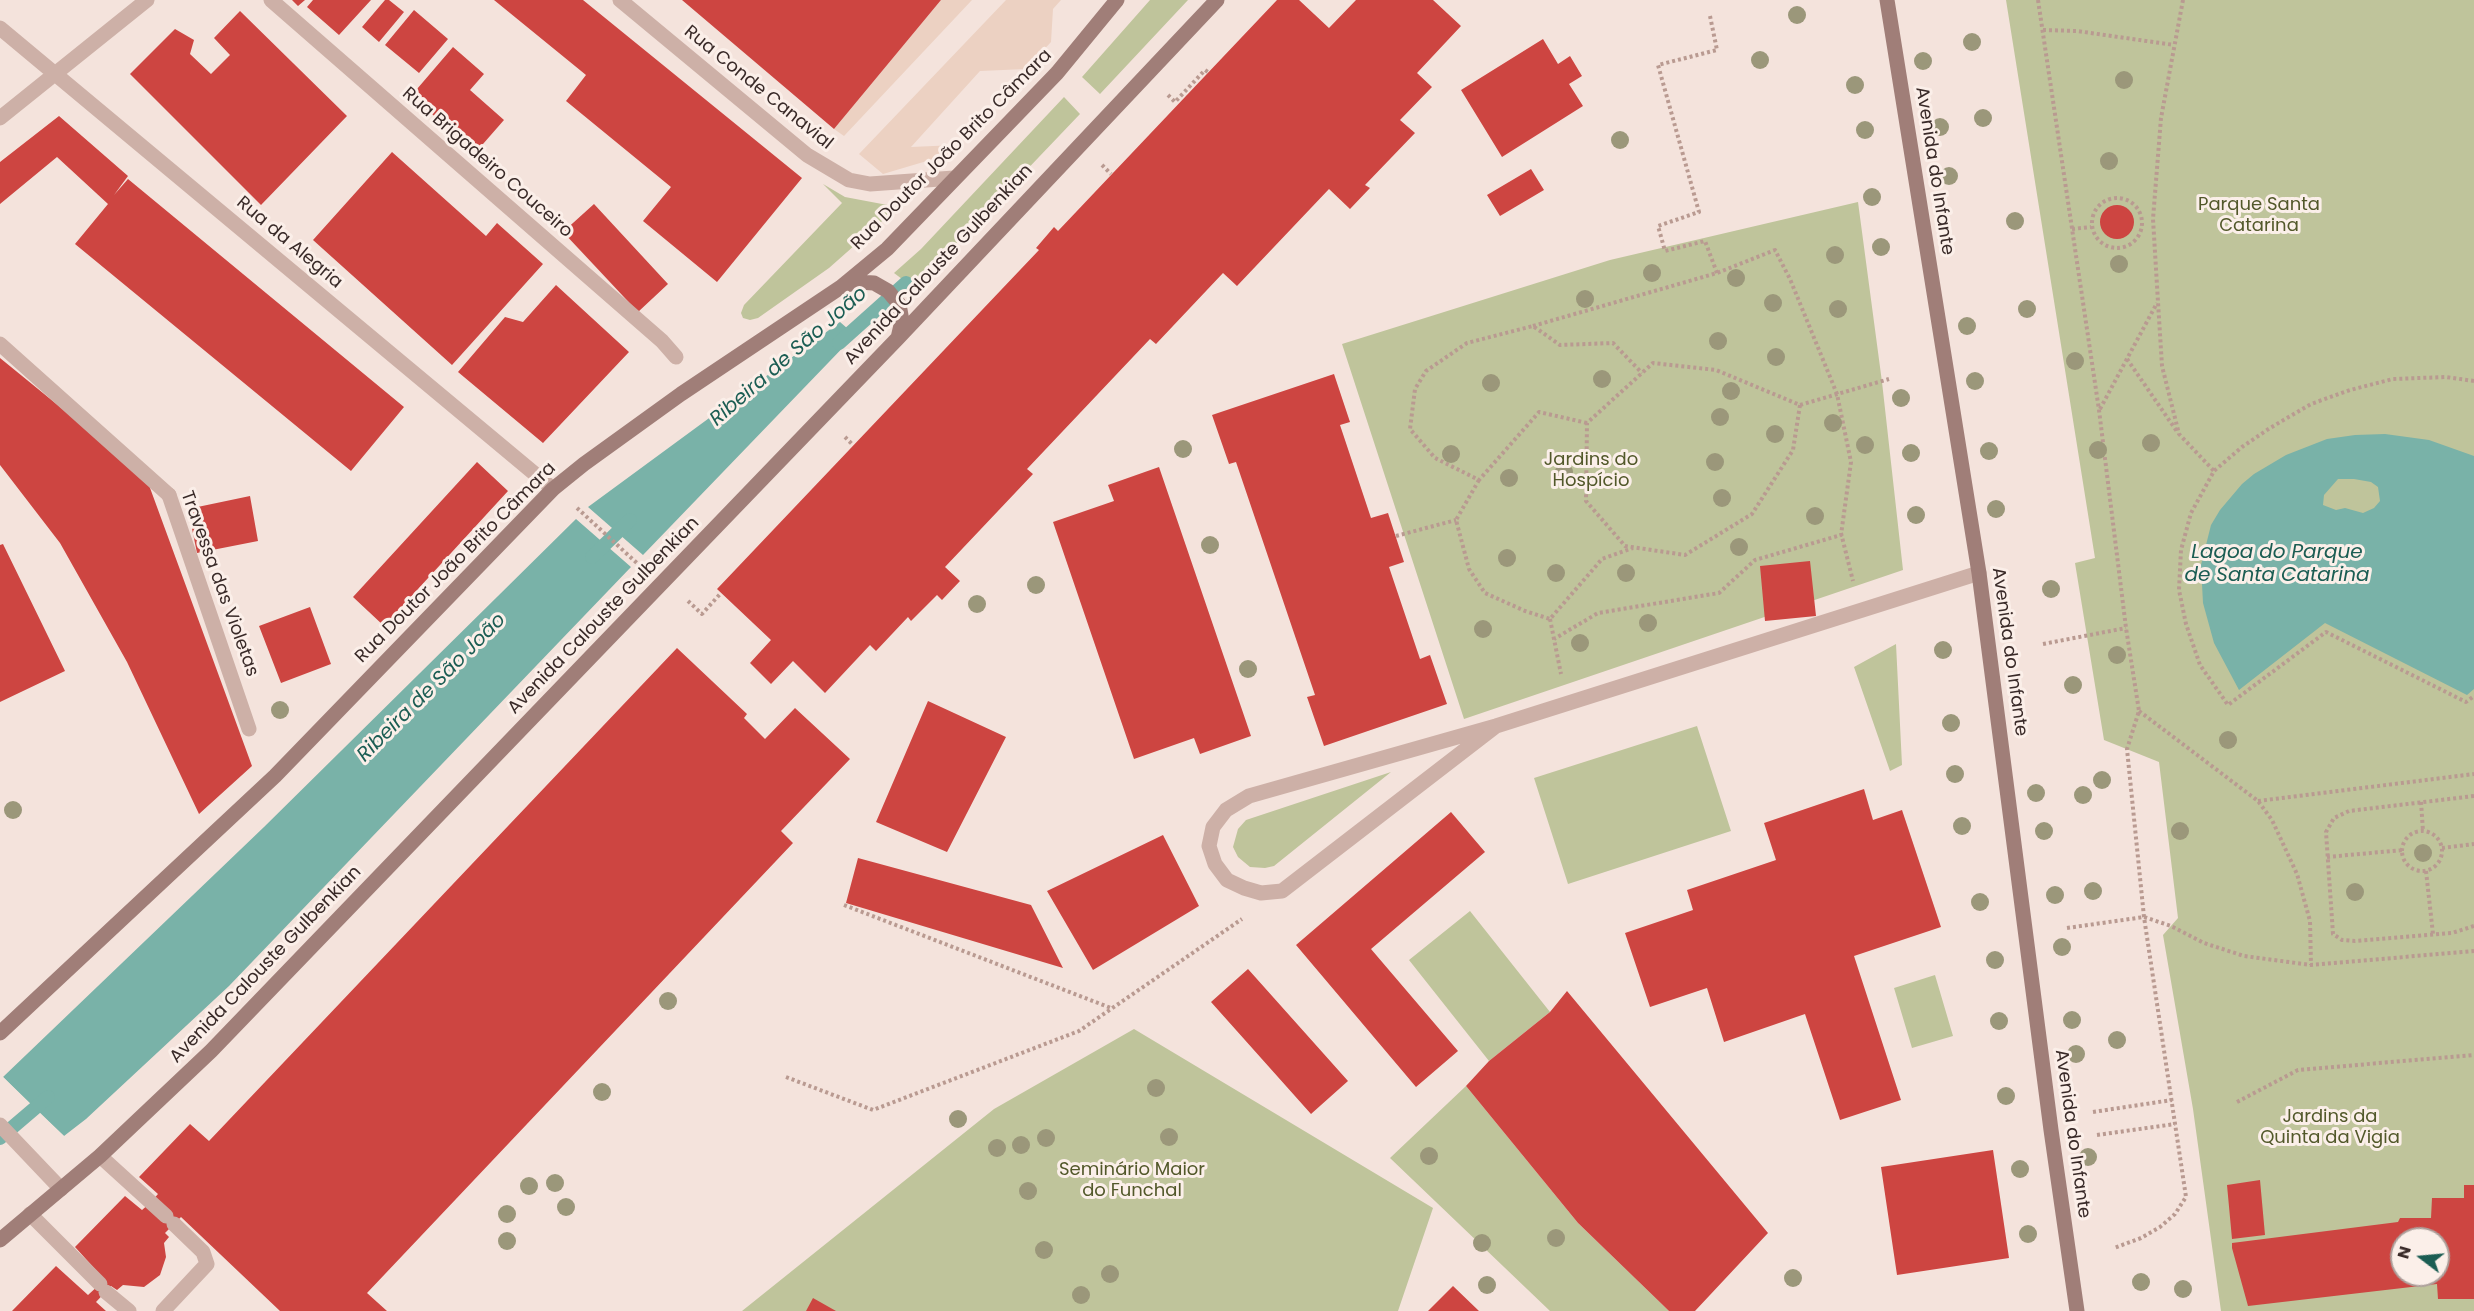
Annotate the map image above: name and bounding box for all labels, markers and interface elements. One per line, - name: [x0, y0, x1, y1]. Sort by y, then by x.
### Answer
- street label: Rua Conde Canavial: [679, 21, 837, 155]
- street label: Rua Doutor João Brito Câmara: [847, 45, 1057, 255]
- street label: Rua Brigadeiro Couceiro: [397, 83, 577, 243]
- street label: Avenida do Infante: [1910, 85, 1958, 257]
- street label: Avenida Calouste Gulbenkian: [840, 160, 1038, 370]
- street label: Rua da Alegria: [232, 192, 346, 294]
- park label: Parque Santa Catarina: [2198, 194, 2320, 236]
- water label: Ribeira de São João: [706, 282, 872, 432]
- park label: Jardins do Hospício: [1544, 449, 1638, 492]
- street label: Rua Doutor João Brito Câmara: [351, 458, 561, 668]
- street label: Travessa das Violetas: [175, 488, 263, 680]
- street label: Avenida Calouste Gulbenkian: [504, 513, 704, 719]
- water label: Lagoa do Parque de Santa Catarina: [2184, 541, 2370, 588]
- street label: Avenida do Infante: [1986, 566, 2032, 738]
- water label: Ribeira de São João: [353, 609, 511, 767]
- street label: Avenida Calouste Gulbenkian: [166, 862, 366, 1068]
- street label: Avenida do Infante: [2049, 1048, 2095, 1220]
- park label: Jardins da Quinta da Vigia: [2260, 1106, 2400, 1148]
- park label: Seminário Maior do Funchal: [1059, 1159, 1205, 1202]
- north arrow: [2390, 1227, 2450, 1287]
- text: N: [2391, 1243, 2417, 1261]

